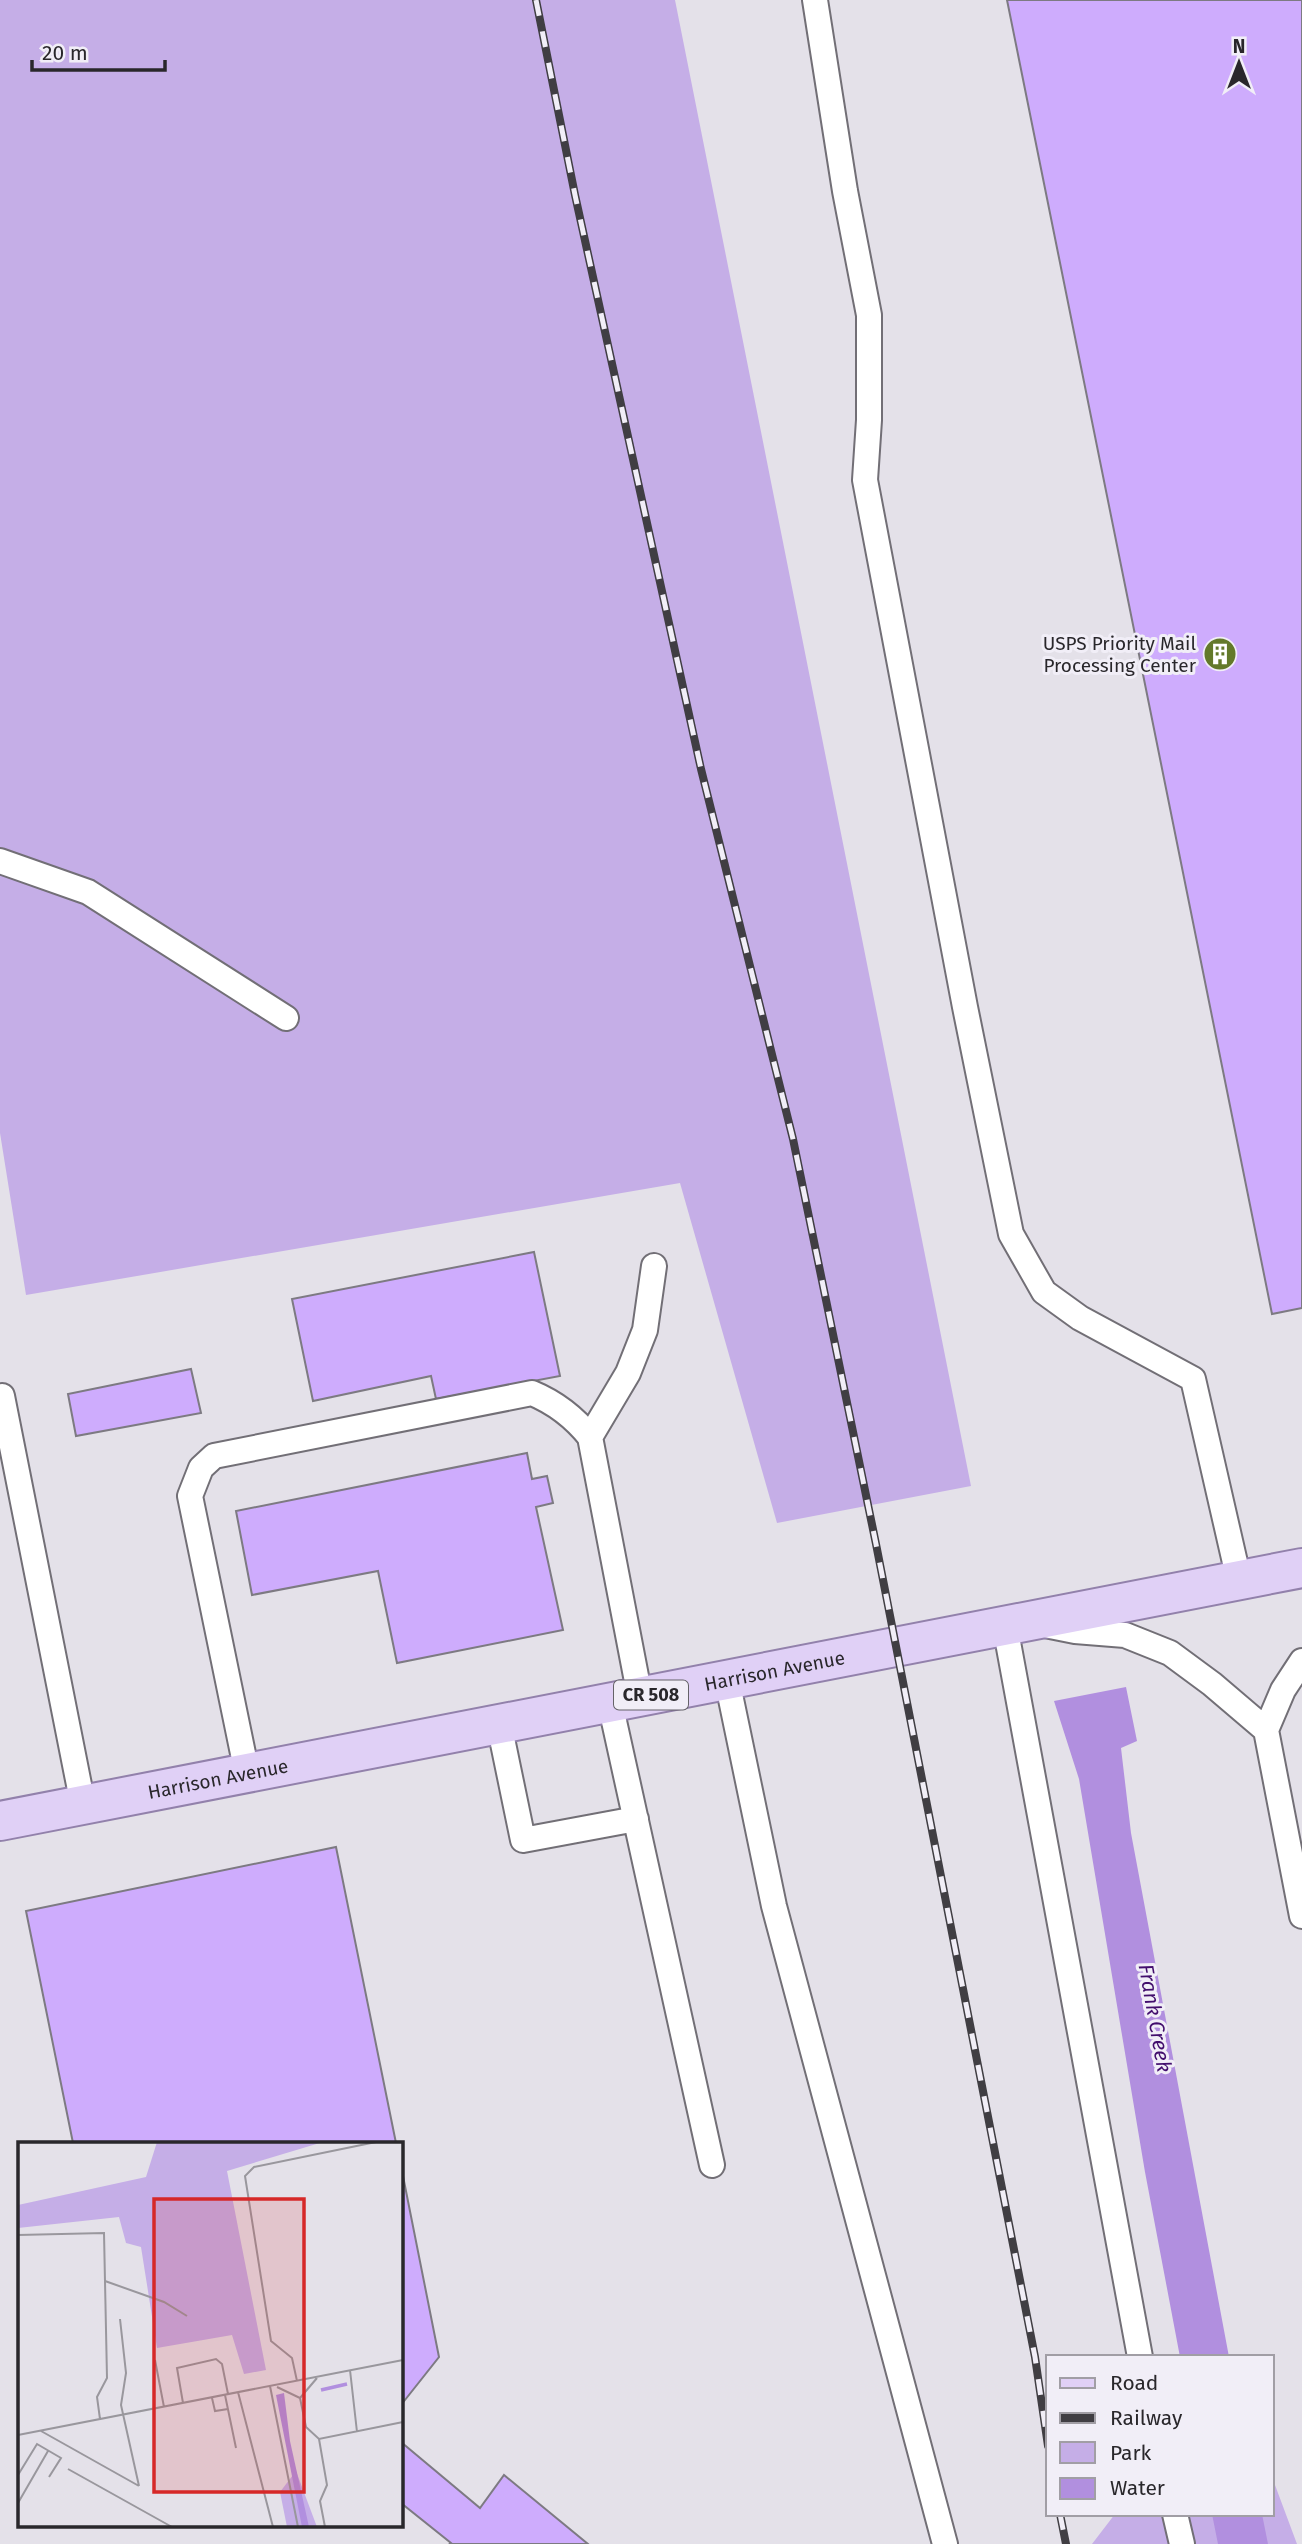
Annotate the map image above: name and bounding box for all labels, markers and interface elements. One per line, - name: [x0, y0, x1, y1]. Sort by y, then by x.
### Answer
- scale bar: [32, 28, 164, 72]
- north arrow: [1204, 28, 1274, 98]
- text: N: [1233, 35, 1245, 58]
- text: 20 m: [42, 40, 88, 66]
- place label: USPS Priority Mail Processing Center: [1043, 632, 1197, 677]
- building icon: USPS Priority Mail Processing Center: [1201, 635, 1239, 673]
- street label: Harrison Avenue: [702, 1646, 847, 1696]
- road number: CR 508: [614, 1680, 688, 1710]
- street label: Harrison Avenue: [146, 1754, 290, 1804]
- water label: Frank Creek: [1133, 1962, 1177, 2074]
- inset map: [18, 2142, 402, 2526]
- legend: [1046, 2355, 1274, 2516]
- text: Road: [1110, 2370, 1158, 2396]
- text: Railway: [1110, 2405, 1183, 2431]
- text: Park: [1110, 2440, 1152, 2466]
- text: Water: [1110, 2475, 1165, 2501]

